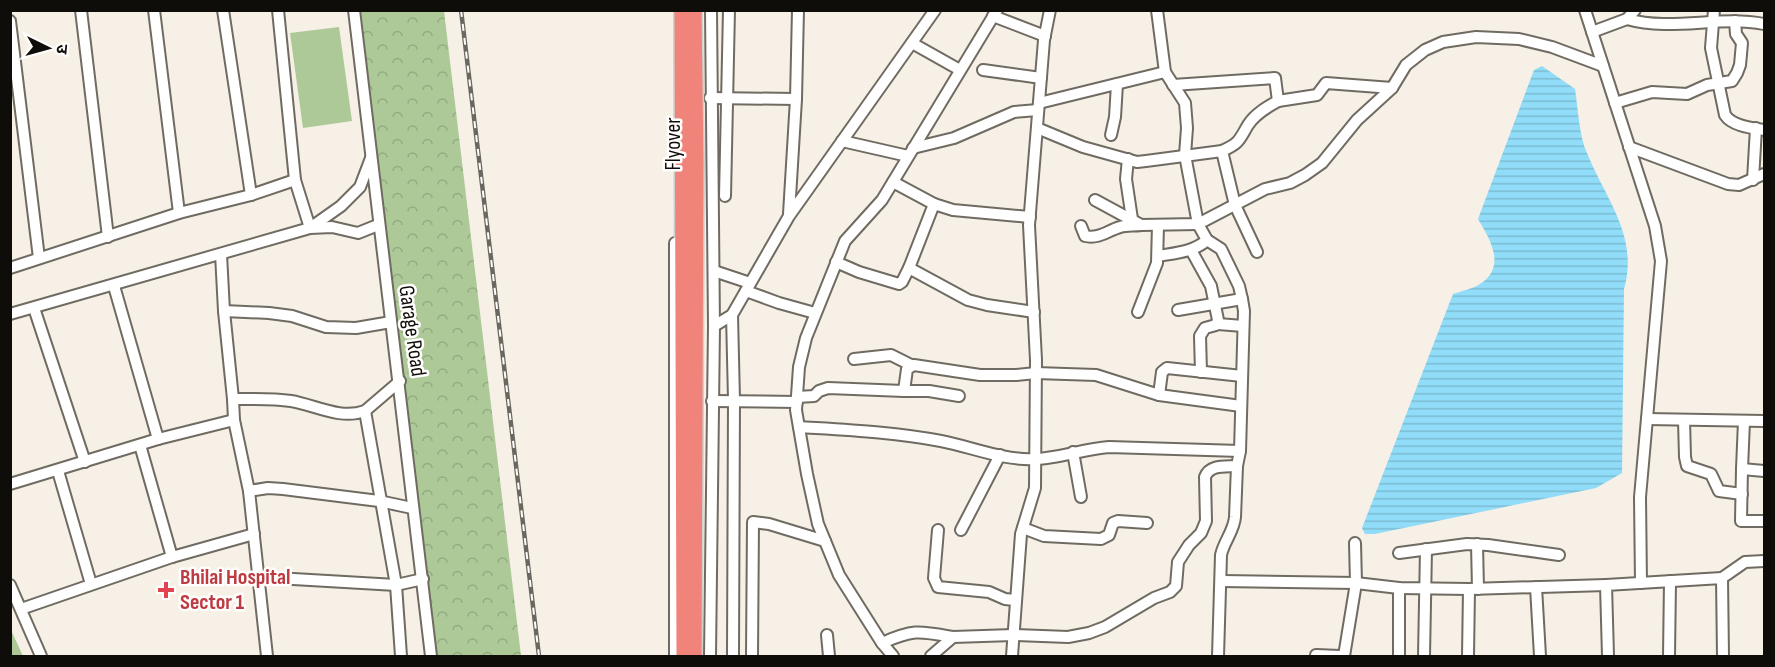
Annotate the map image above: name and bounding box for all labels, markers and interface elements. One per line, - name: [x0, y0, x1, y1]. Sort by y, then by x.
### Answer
- north arrow: [18, 18, 78, 78]
- text: उ: [52, 44, 71, 55]
- street label: Flyover: [660, 117, 687, 171]
- street label: Garage Road: [392, 284, 432, 378]
- place label: Bhilai Hospital Sector 1: [180, 564, 291, 616]
- marker: Bhilai Hospital Sector 1: [157, 581, 175, 599]

